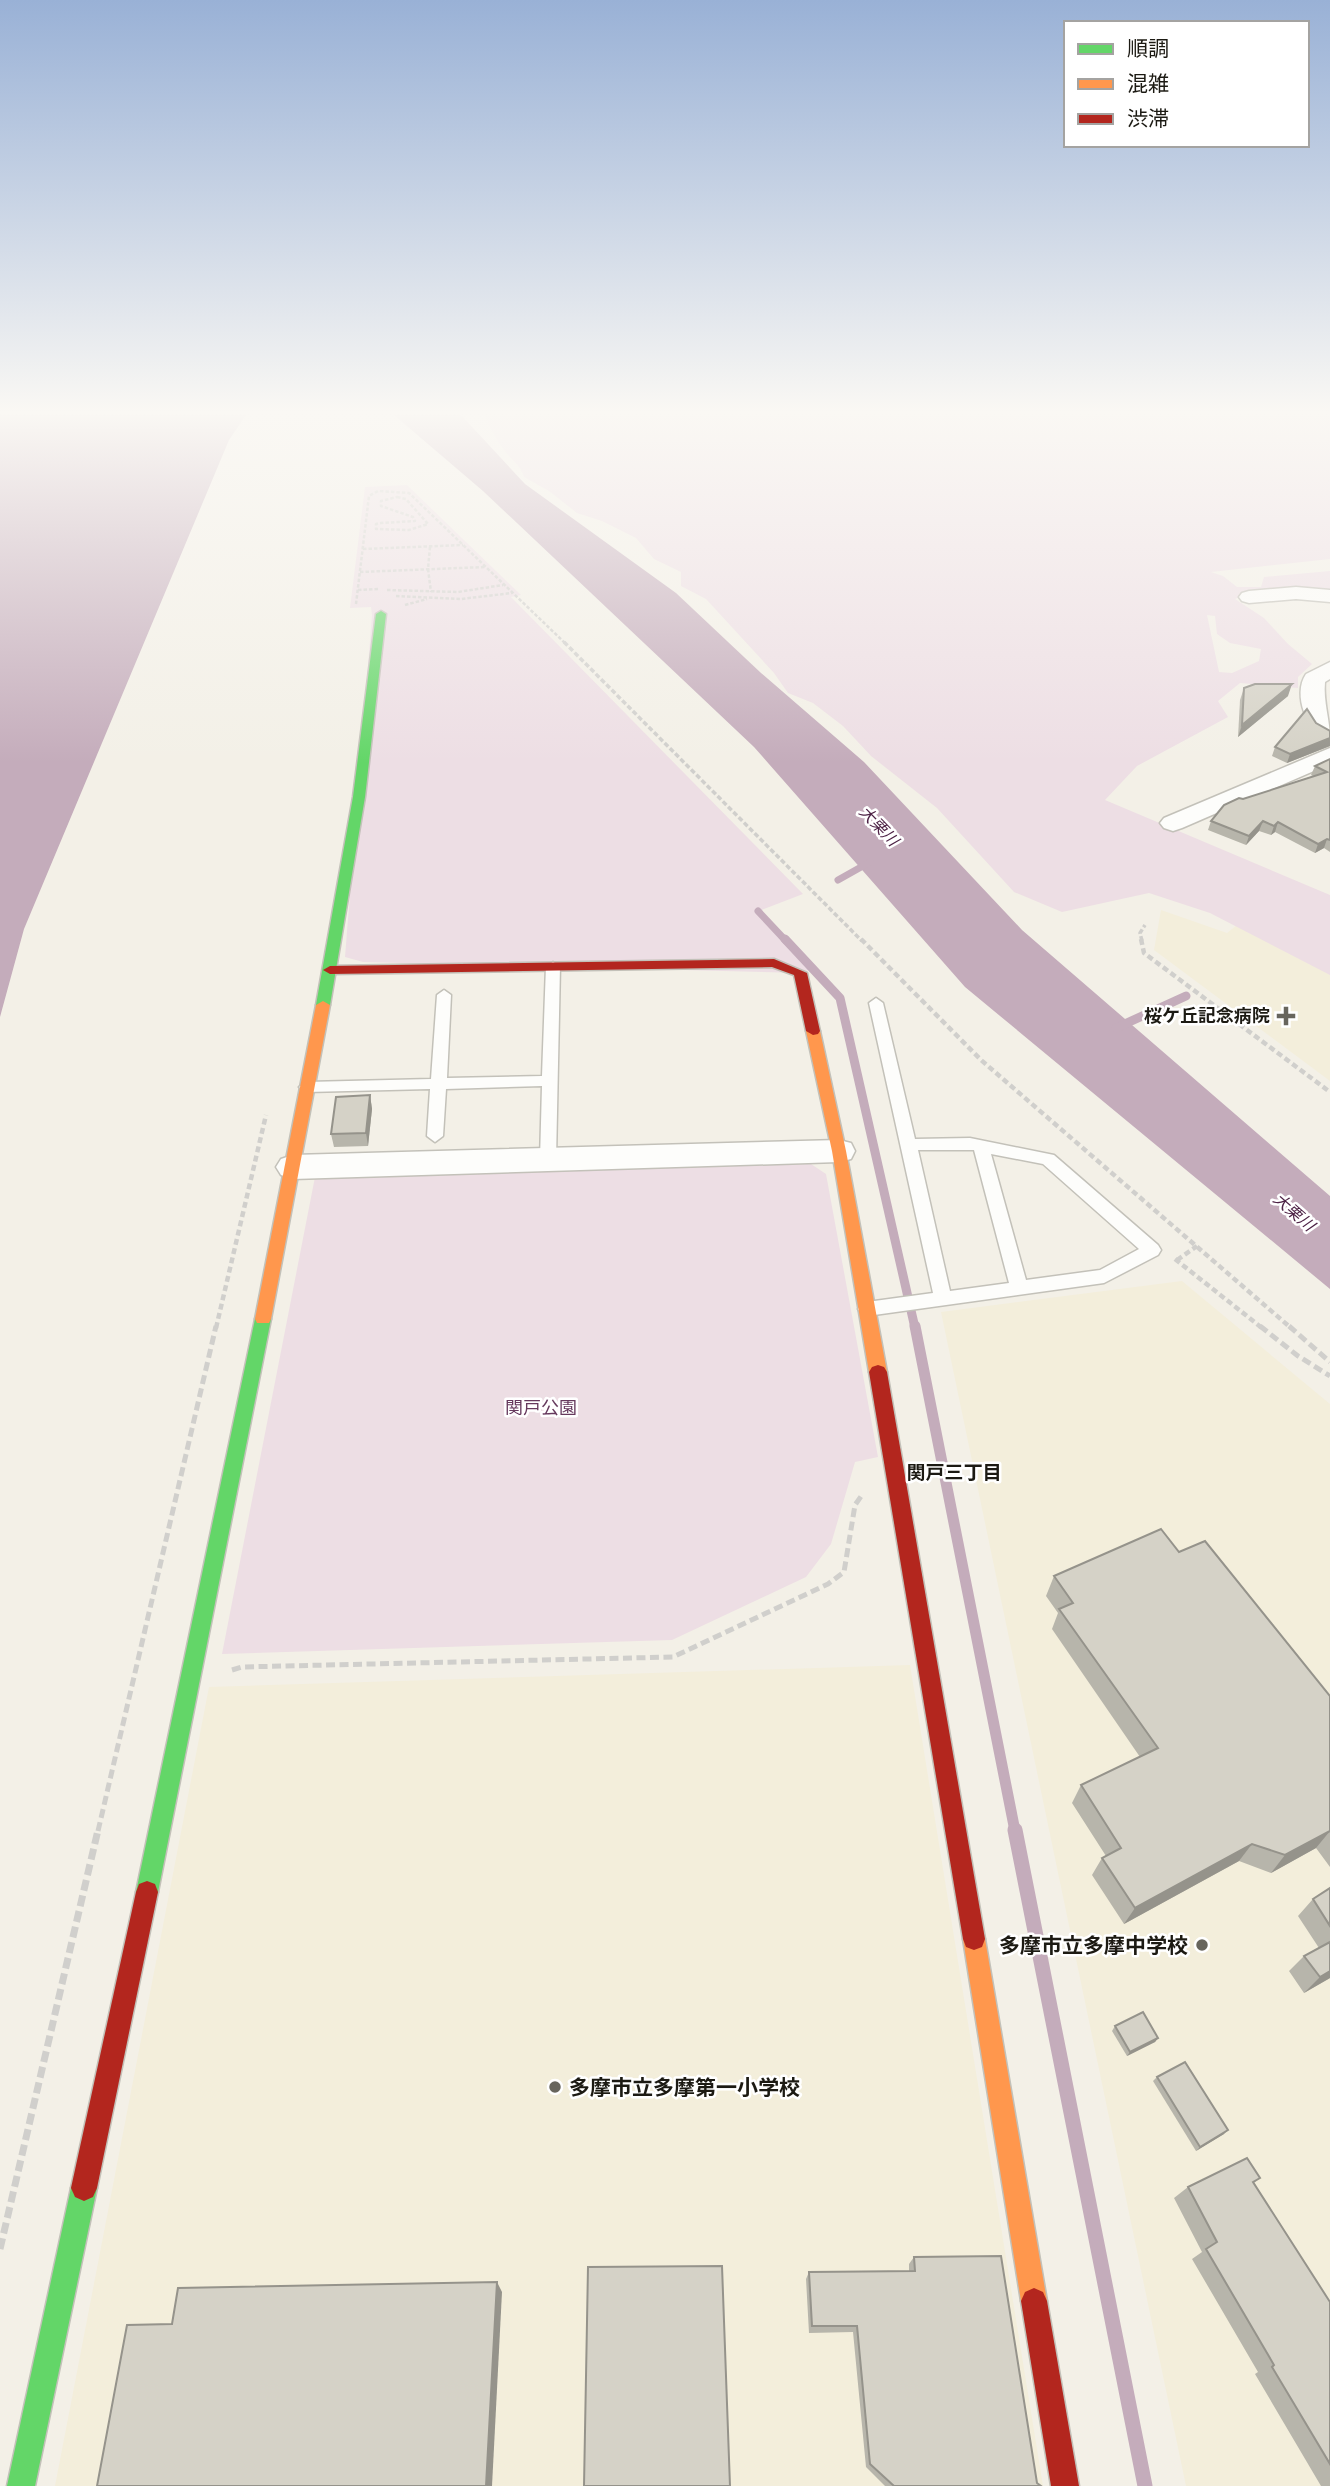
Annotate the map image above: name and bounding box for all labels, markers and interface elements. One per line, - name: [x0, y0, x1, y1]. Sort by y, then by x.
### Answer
- legend: [1064, 21, 1309, 147]
- text: 順調: [1127, 37, 1169, 60]
- text: 混雑: [1127, 72, 1169, 95]
- text: 渋滞: [1127, 107, 1169, 130]
- water label: 大栗川: [856, 803, 903, 851]
- place label: 桜ケ丘記念病院: [1144, 1006, 1270, 1026]
- marker: 桜ケ丘記念病院: [1276, 1006, 1296, 1026]
- water label: 大栗川: [1270, 1190, 1319, 1235]
- park label: 関戸公園: [505, 1398, 577, 1418]
- district label: 関戸三丁目: [906, 1462, 1002, 1483]
- place label: 多摩市立多摩中学校: [999, 1934, 1188, 1957]
- marker: 多摩市立多摩中学校: [1194, 1937, 1210, 1953]
- place label: 多摩市立多摩第一小学校: [569, 2076, 800, 2099]
- marker: 多摩市立多摩第一小学校: [547, 2079, 563, 2095]

